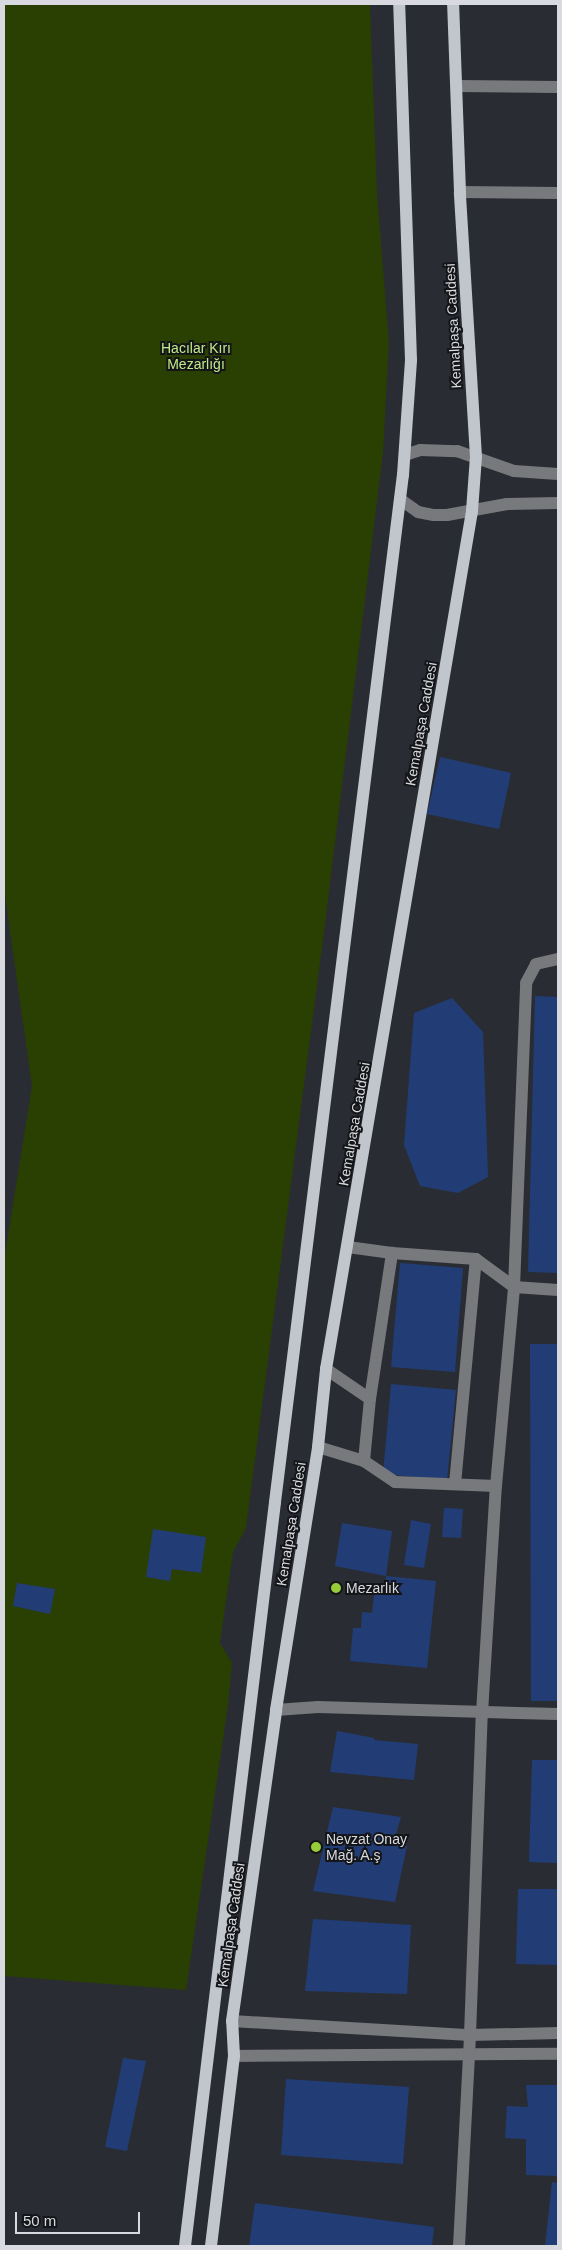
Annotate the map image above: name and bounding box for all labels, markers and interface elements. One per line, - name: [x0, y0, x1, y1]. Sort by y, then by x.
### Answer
- street label: Kemalpaşa Caddesi: [441, 263, 465, 389]
- park label: Hacılar Kırı Mezarlığı: [161, 340, 231, 372]
- street label: Kemalpaşa Caddesi: [402, 661, 440, 787]
- street label: Kemalpaşa Caddesi: [335, 1061, 373, 1187]
- street label: Kemalpaşa Caddesi: [273, 1461, 309, 1587]
- place label: Mezarlık: [346, 1580, 399, 1596]
- marker: Mezarlık: [330, 1582, 342, 1594]
- place label: Nevzat Onay Mağ. A.ş: [326, 1831, 407, 1864]
- marker: Nevzat Onay Mağ. A.ş: [310, 1841, 322, 1853]
- street label: Kemalpaşa Caddesi: [214, 1862, 248, 1988]
- scale bar: [18, 2202, 142, 2234]
- text: 50 m: [23, 2212, 56, 2229]

